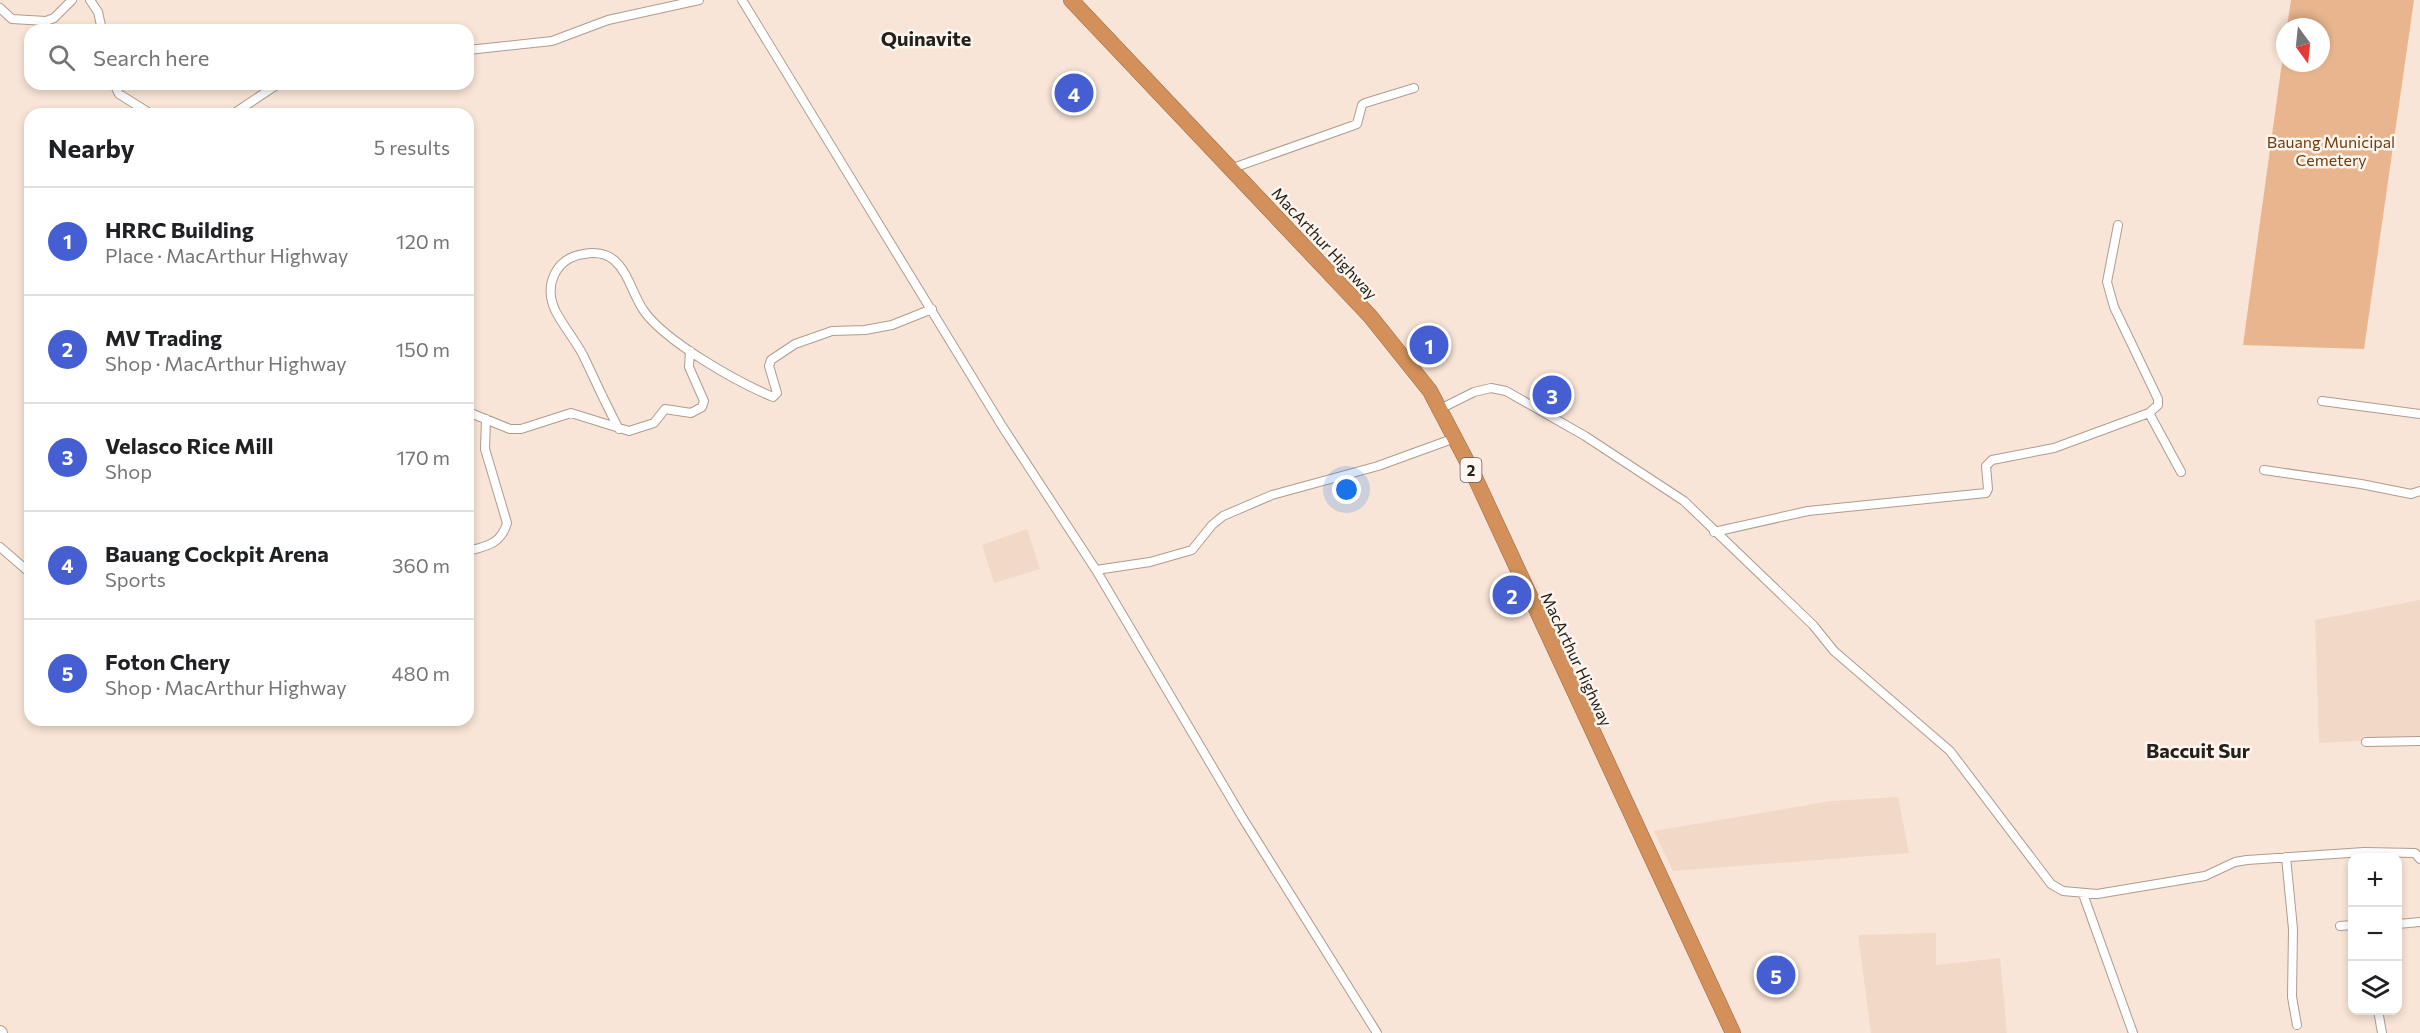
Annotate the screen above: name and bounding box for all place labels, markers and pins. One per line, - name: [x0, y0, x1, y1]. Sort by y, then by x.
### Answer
- pin: 4: [1054, 70, 1094, 116]
- pin: 1: [1410, 322, 1448, 368]
- pin: 3: [1532, 372, 1572, 418]
- pin: 2: [1492, 572, 1532, 618]
- pin: 5: [1756, 952, 1796, 998]

